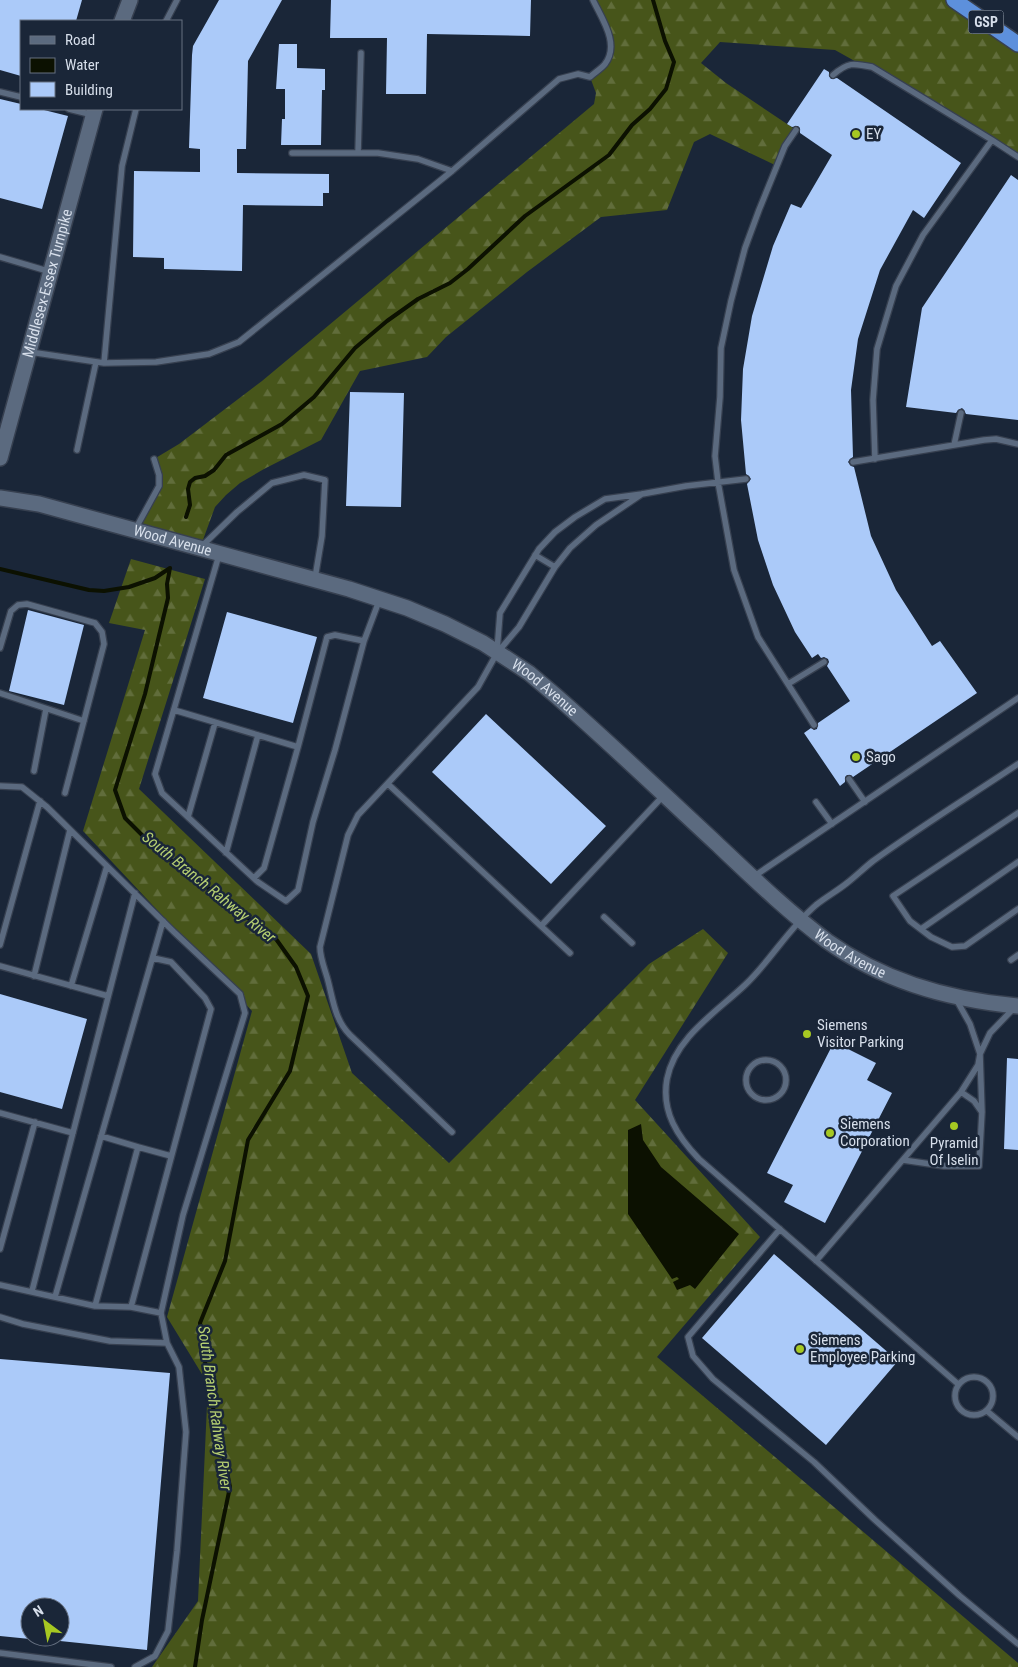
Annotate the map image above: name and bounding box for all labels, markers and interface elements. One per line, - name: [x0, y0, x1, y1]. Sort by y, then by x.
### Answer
- road number: GSP: [968, 11, 1004, 34]
- legend: [20, 20, 182, 110]
- text: Road: [65, 31, 95, 49]
- text: Water: [65, 56, 100, 74]
- text: Building: [65, 81, 113, 99]
- place label: EY: [866, 125, 881, 143]
- marker: EY: [850, 128, 862, 140]
- street label: Middlesex-Essex Turnpike: [19, 207, 76, 360]
- street label: Wood Avenue: [131, 521, 214, 560]
- street label: Wood Avenue: [508, 655, 582, 720]
- place label: Sago: [866, 748, 896, 766]
- marker: Sago: [850, 751, 862, 763]
- water label: South Branch Rahway River: [138, 827, 281, 947]
- street label: Wood Avenue: [811, 926, 889, 982]
- place label: Siemens Visitor Parking: [817, 1016, 904, 1051]
- marker: Siemens Visitor Parking: [801, 1028, 813, 1040]
- place label: Siemens Corporation: [840, 1115, 910, 1150]
- marker: Pyramid Of Iselin: [948, 1120, 960, 1132]
- marker: Siemens Corporation: [824, 1127, 836, 1139]
- place label: Pyramid Of Iselin: [930, 1134, 978, 1169]
- water label: South Branch Rahway River: [194, 1324, 236, 1493]
- place label: Siemens Employee Parking: [810, 1331, 916, 1366]
- marker: Siemens Employee Parking: [794, 1343, 806, 1355]
- north arrow: [20, 1597, 70, 1647]
- text: N: [30, 1602, 46, 1620]

